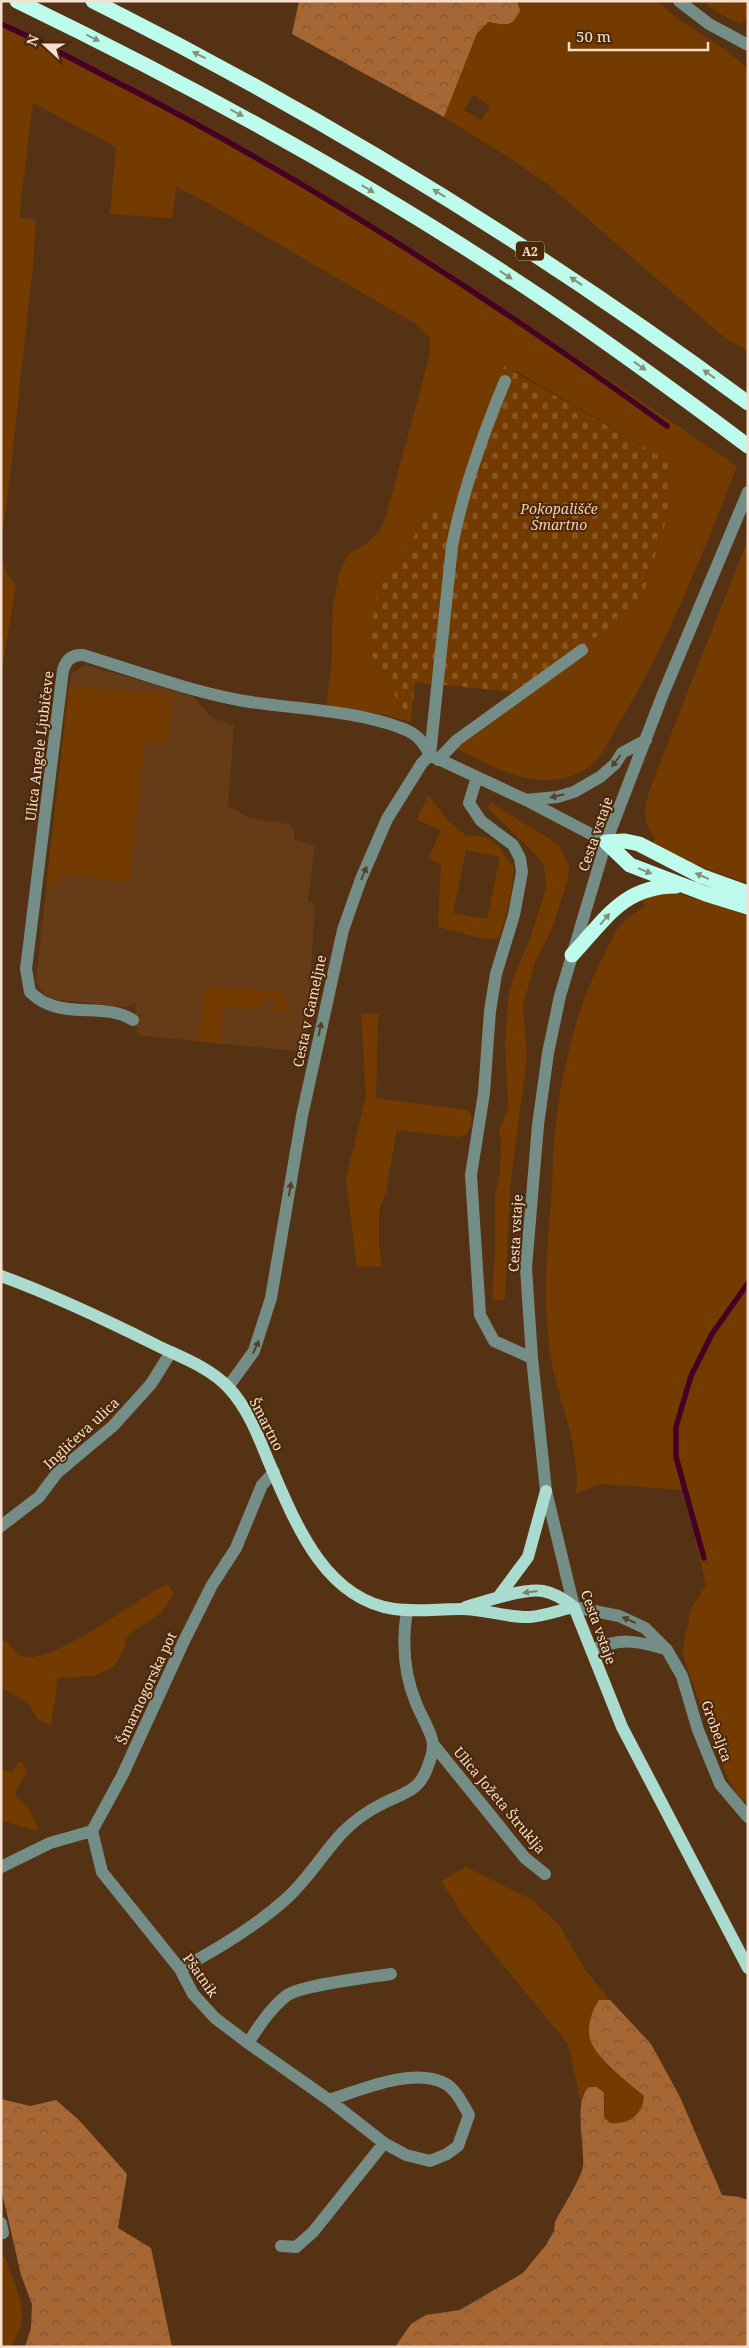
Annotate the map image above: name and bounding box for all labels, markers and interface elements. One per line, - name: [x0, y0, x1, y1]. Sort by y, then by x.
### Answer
- north arrow: [20, 20, 70, 70]
- scale bar: [569, 20, 708, 52]
- text: 50 m: [576, 26, 611, 46]
- text: N: [22, 32, 43, 49]
- one-way arrow: [86, 34, 100, 42]
- one-way arrow: [191, 51, 206, 59]
- one-way arrow: [230, 109, 244, 117]
- one-way arrow: [362, 184, 375, 193]
- one-way arrow: [432, 188, 446, 197]
- road number: A2: [516, 242, 544, 260]
- one-way arrow: [499, 270, 513, 279]
- one-way arrow: [569, 276, 582, 286]
- one-way arrow: [633, 361, 647, 371]
- one-way arrow: [702, 369, 715, 379]
- park label: Pokopališče Šmartno: [519, 499, 598, 534]
- street label: Ulica Angele Ljubičeve: [20, 670, 58, 822]
- one-way arrow: [611, 754, 621, 768]
- one-way arrow: [550, 792, 565, 800]
- street label: Cesta vstaje: [573, 794, 617, 874]
- one-way arrow: [360, 866, 368, 880]
- one-way arrow: [638, 867, 652, 875]
- one-way arrow: [695, 872, 709, 880]
- one-way arrow: [599, 912, 610, 925]
- street label: Cesta v Gameljne: [288, 953, 330, 1069]
- one-way arrow: [317, 1021, 325, 1037]
- one-way arrow: [286, 1180, 294, 1196]
- street label: Cesta vstaje: [503, 1194, 527, 1272]
- one-way arrow: [252, 1340, 260, 1354]
- street label: Ingličeva ulica: [39, 1393, 123, 1473]
- street label: Šmartno: [246, 1394, 288, 1454]
- street label: Cesta vstaje: [577, 1587, 621, 1667]
- one-way arrow: [521, 1588, 537, 1596]
- one-way arrow: [622, 1616, 636, 1624]
- street label: Šmarnogorska pot: [112, 1629, 180, 1747]
- street label: Grobeljca: [697, 1698, 737, 1764]
- street label: Ulica Jožeta Štruklja: [450, 1743, 550, 1858]
- street label: Pšatnik: [179, 1949, 223, 2001]

